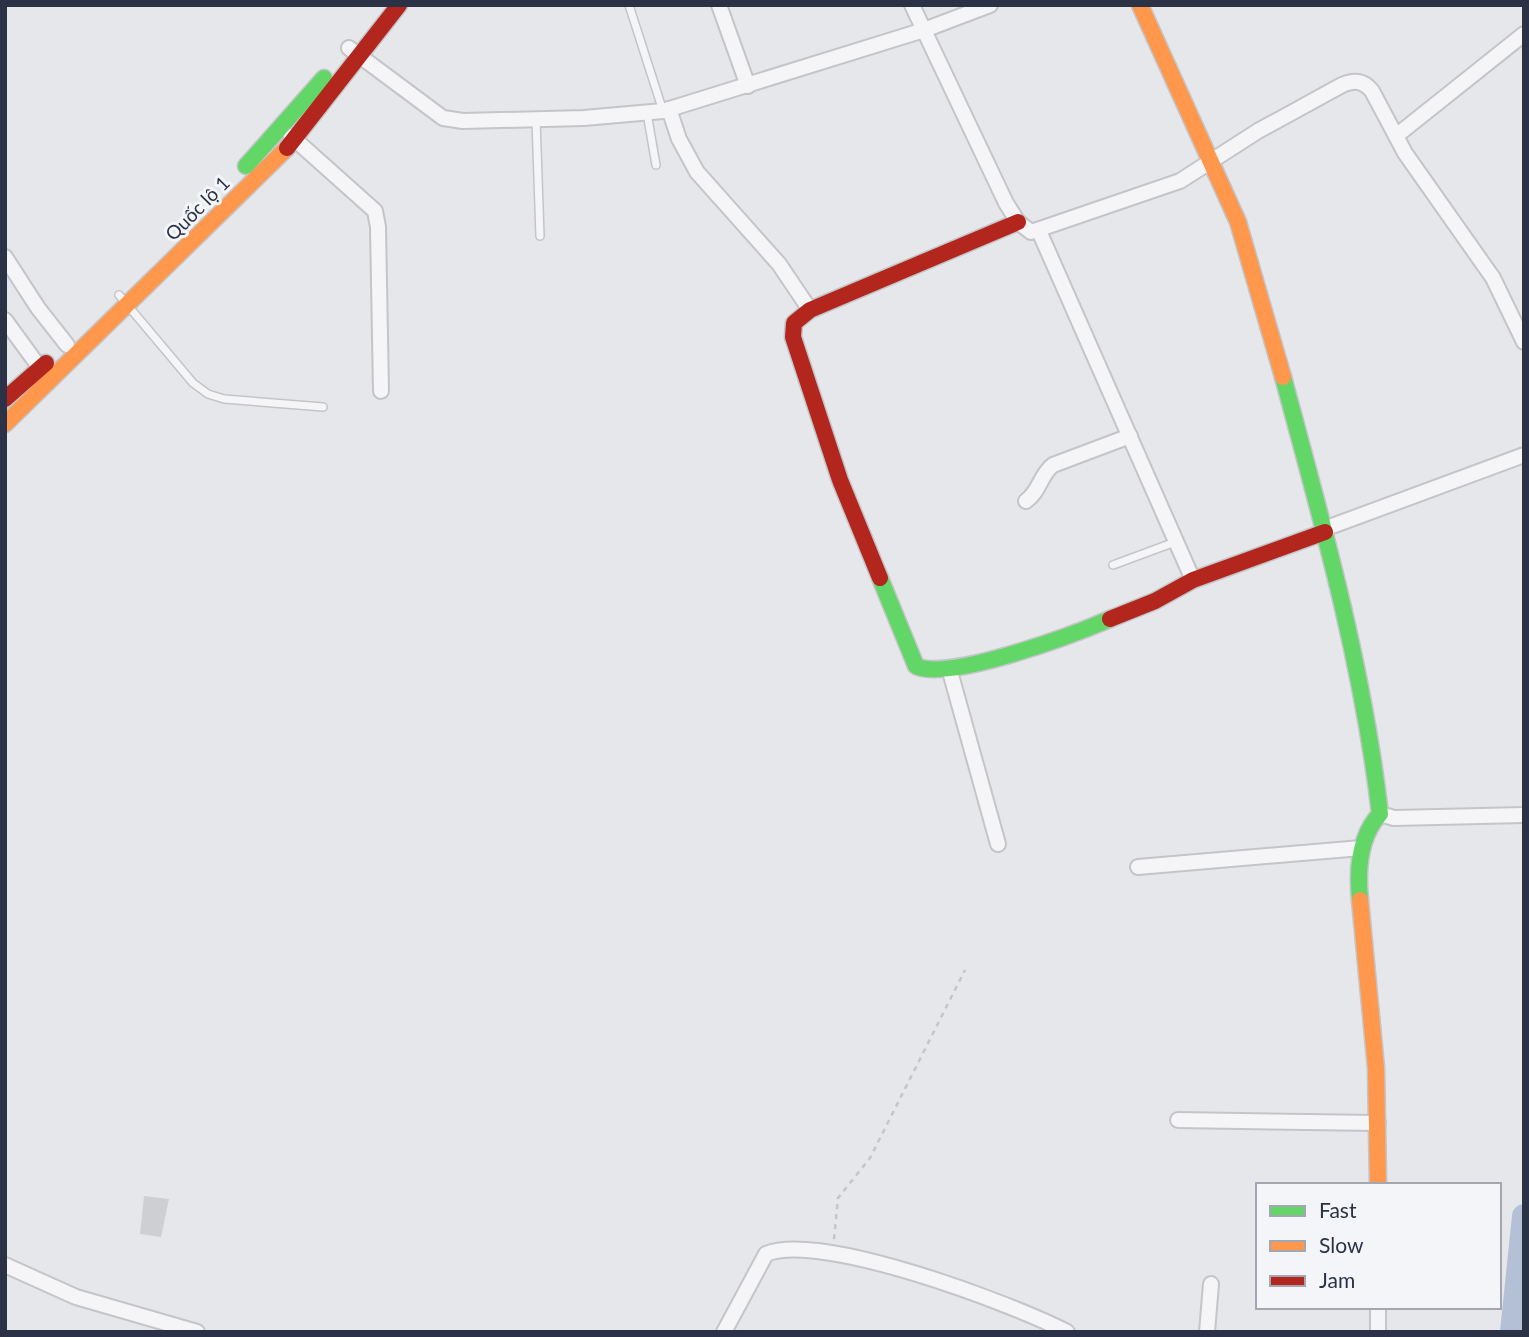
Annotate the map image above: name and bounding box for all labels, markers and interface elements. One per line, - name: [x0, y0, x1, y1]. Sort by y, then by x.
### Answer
- street label: Quốc lộ 1: [160, 171, 234, 245]
- legend: [1256, 1183, 1501, 1309]
- text: Fast: [1319, 1197, 1357, 1222]
- text: Slow: [1319, 1232, 1364, 1257]
- text: Jam: [1319, 1267, 1355, 1292]

